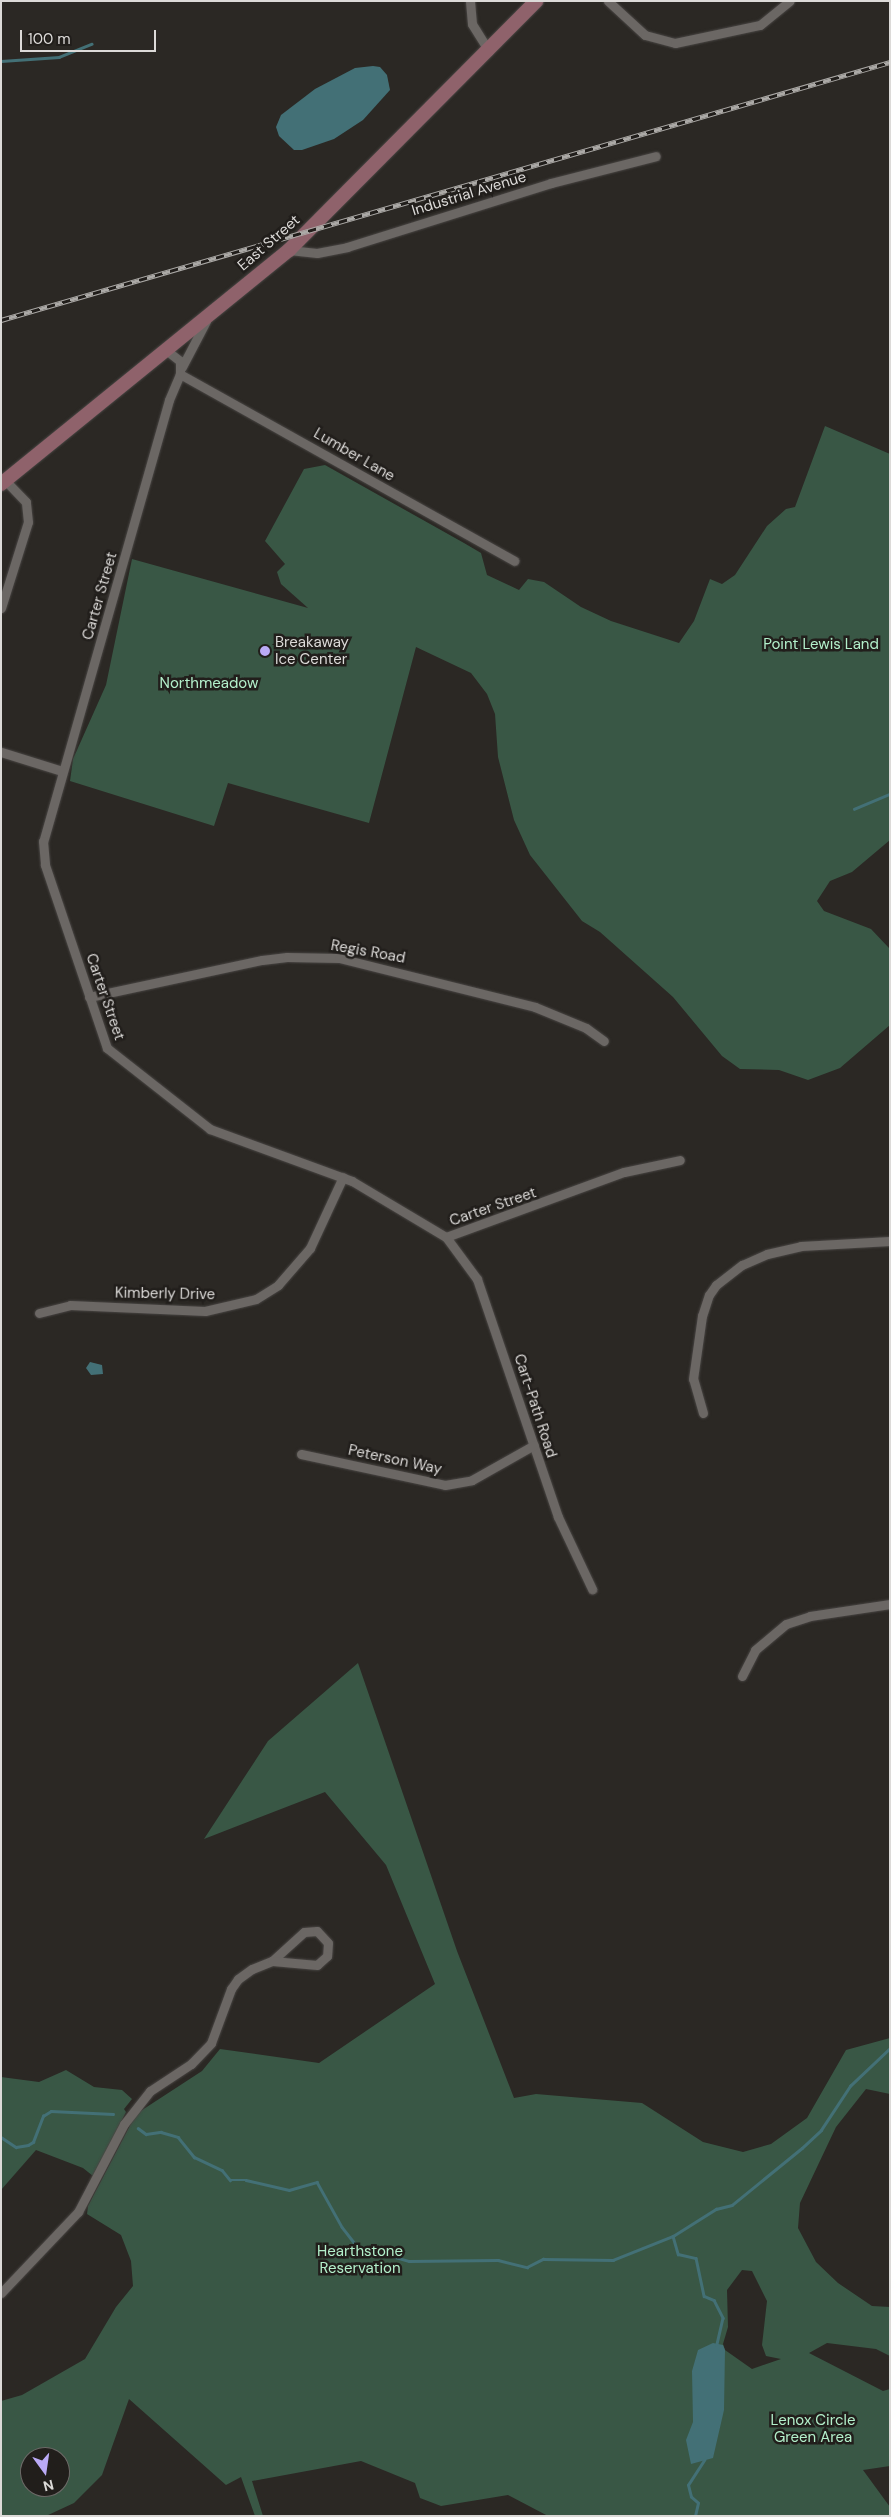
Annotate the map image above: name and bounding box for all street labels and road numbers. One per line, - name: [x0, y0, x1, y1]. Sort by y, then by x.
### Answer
- street label: Industrial Avenue: [410, 168, 528, 220]
- street label: East Street: [234, 211, 304, 275]
- street label: Lumber Lane: [310, 425, 398, 485]
- street label: Carter Street: [79, 550, 121, 642]
- street label: Regis Road: [329, 937, 407, 967]
- street label: Carter Street: [82, 951, 128, 1043]
- street label: Carter Street: [447, 1184, 539, 1230]
- street label: Kimberly Drive: [115, 1284, 215, 1304]
- street label: Cart-Path Road: [510, 1352, 560, 1460]
- street label: Peterson Way: [346, 1441, 444, 1479]

